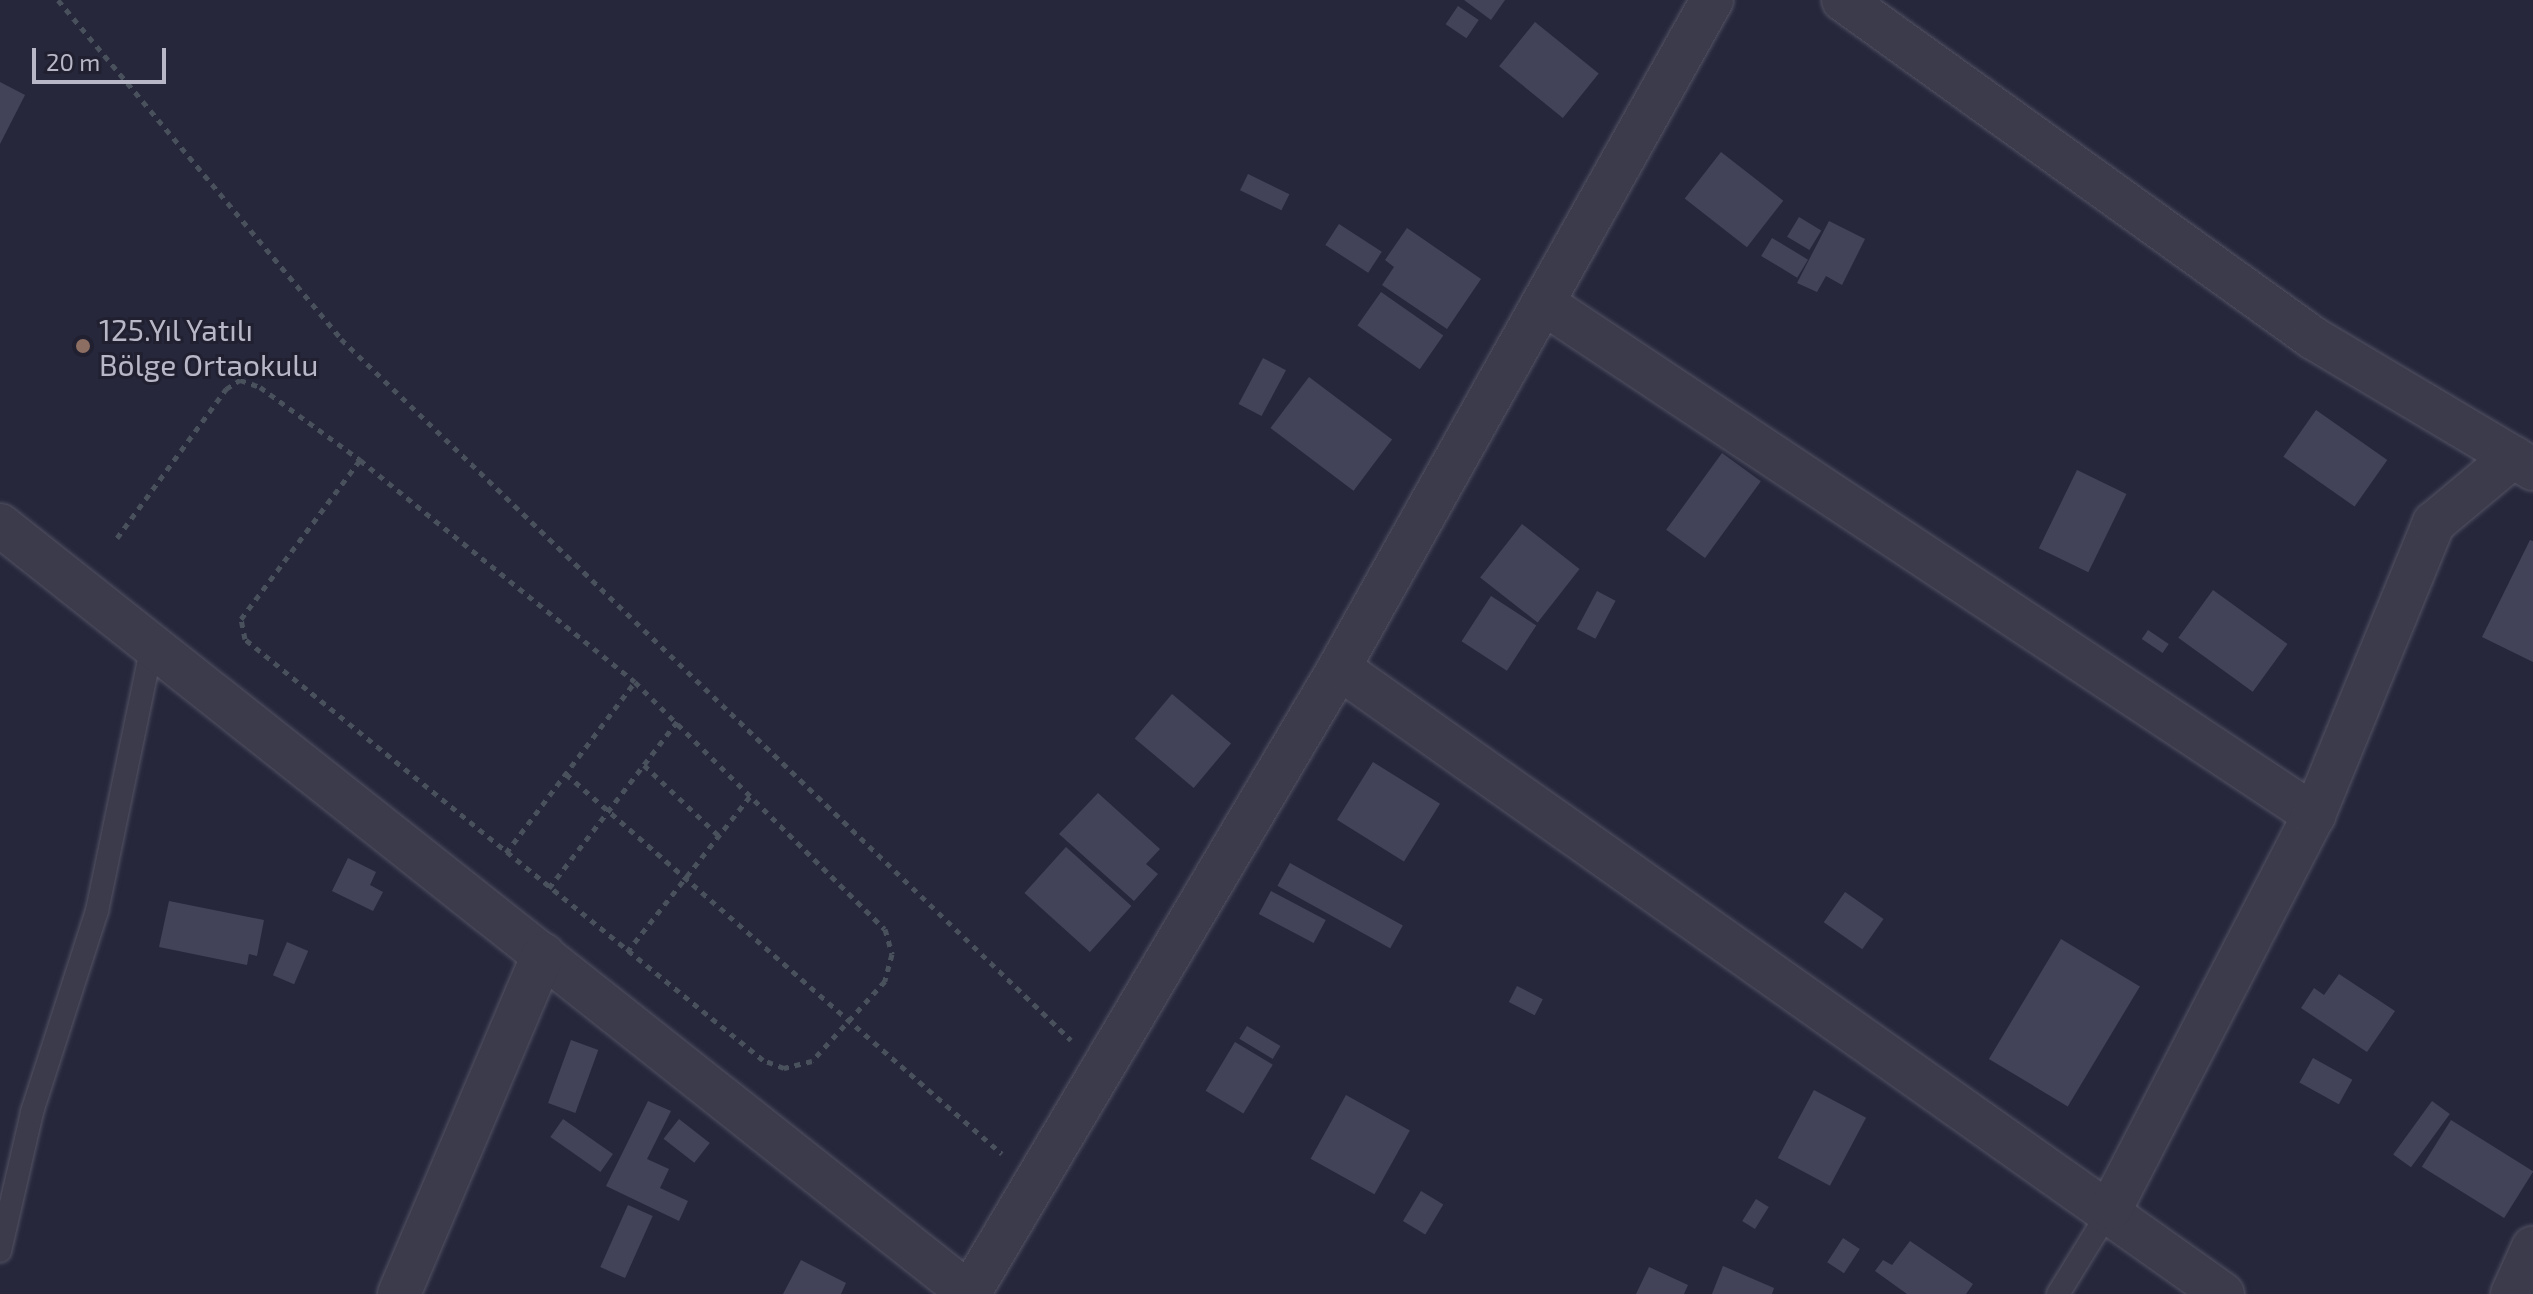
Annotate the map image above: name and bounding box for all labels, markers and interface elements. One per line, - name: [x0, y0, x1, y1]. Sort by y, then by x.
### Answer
- scale bar: [36, 32, 170, 82]
- text: 20 m: [46, 47, 100, 76]
- place label: 125.Yıl Yatılı Bölge Ortaokulu: [99, 311, 318, 382]
- marker: 125.Yıl Yatılı Bölge Ortaokulu: [74, 337, 92, 355]

